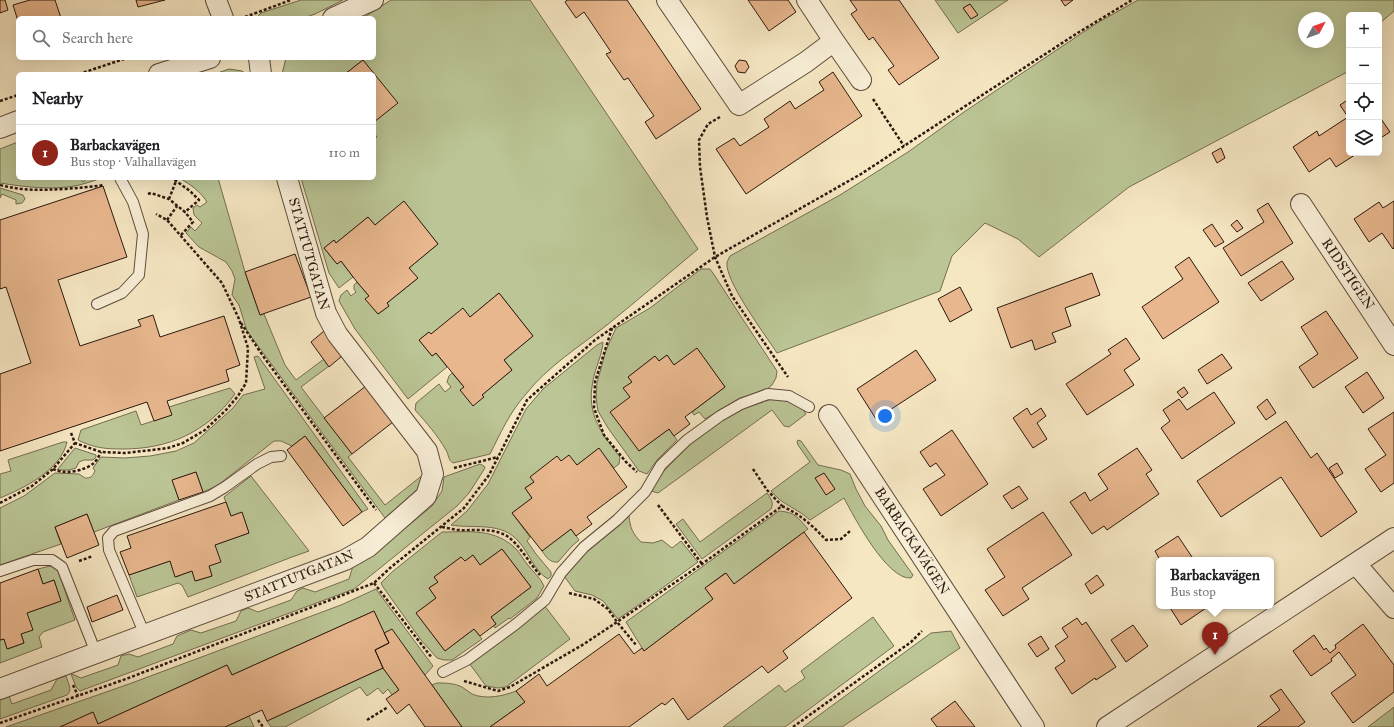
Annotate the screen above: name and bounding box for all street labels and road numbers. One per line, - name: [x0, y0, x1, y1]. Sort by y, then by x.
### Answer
- street label: STATTUTGATAN: [285, 196, 333, 312]
- street label: RIDSTIGEN: [1318, 235, 1378, 313]
- street label: BARBACKAVÄGEN: [871, 483, 954, 598]
- street label: STATTUTGATAN: [242, 546, 356, 606]

